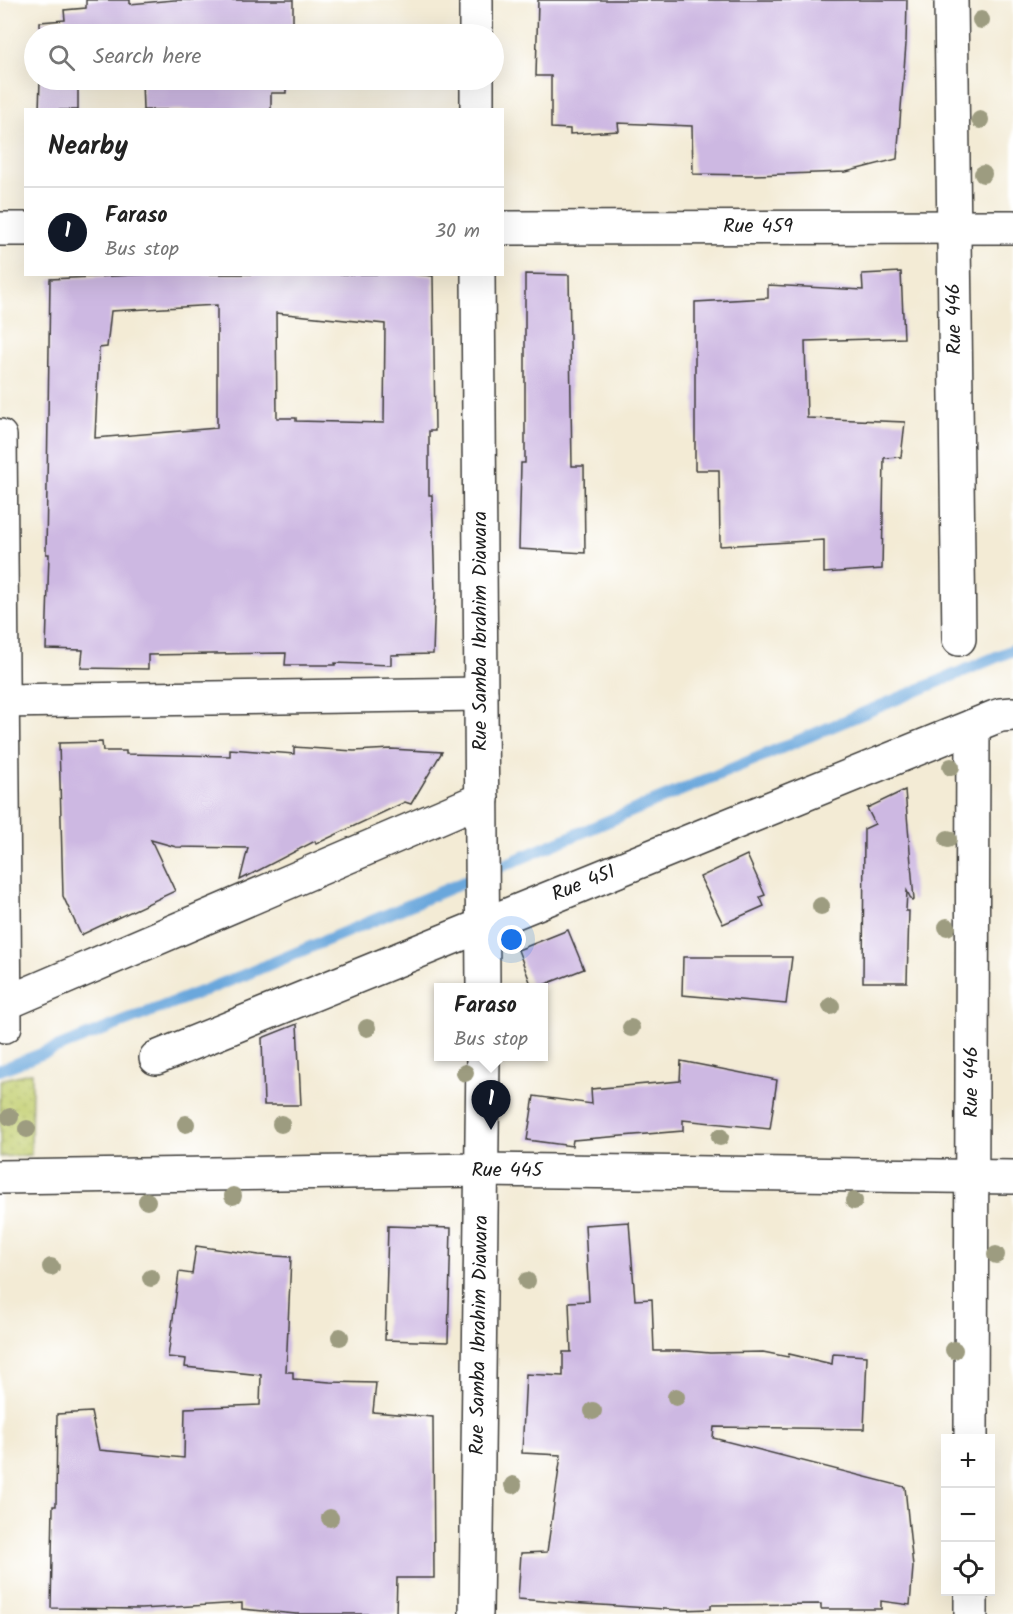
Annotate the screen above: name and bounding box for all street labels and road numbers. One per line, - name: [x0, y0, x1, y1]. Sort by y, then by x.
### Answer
- street label: Rue 459: [723, 211, 793, 243]
- street label: Rue 446: [938, 283, 972, 355]
- street label: Rue Samba Ibrahim Diawara: [465, 511, 497, 751]
- street label: Rue 451: [547, 857, 621, 911]
- street label: Rue 446: [956, 1046, 988, 1118]
- street label: Rue 445: [471, 1155, 544, 1187]
- street label: Rue Samba Ibrahim Diawara: [462, 1215, 498, 1455]

